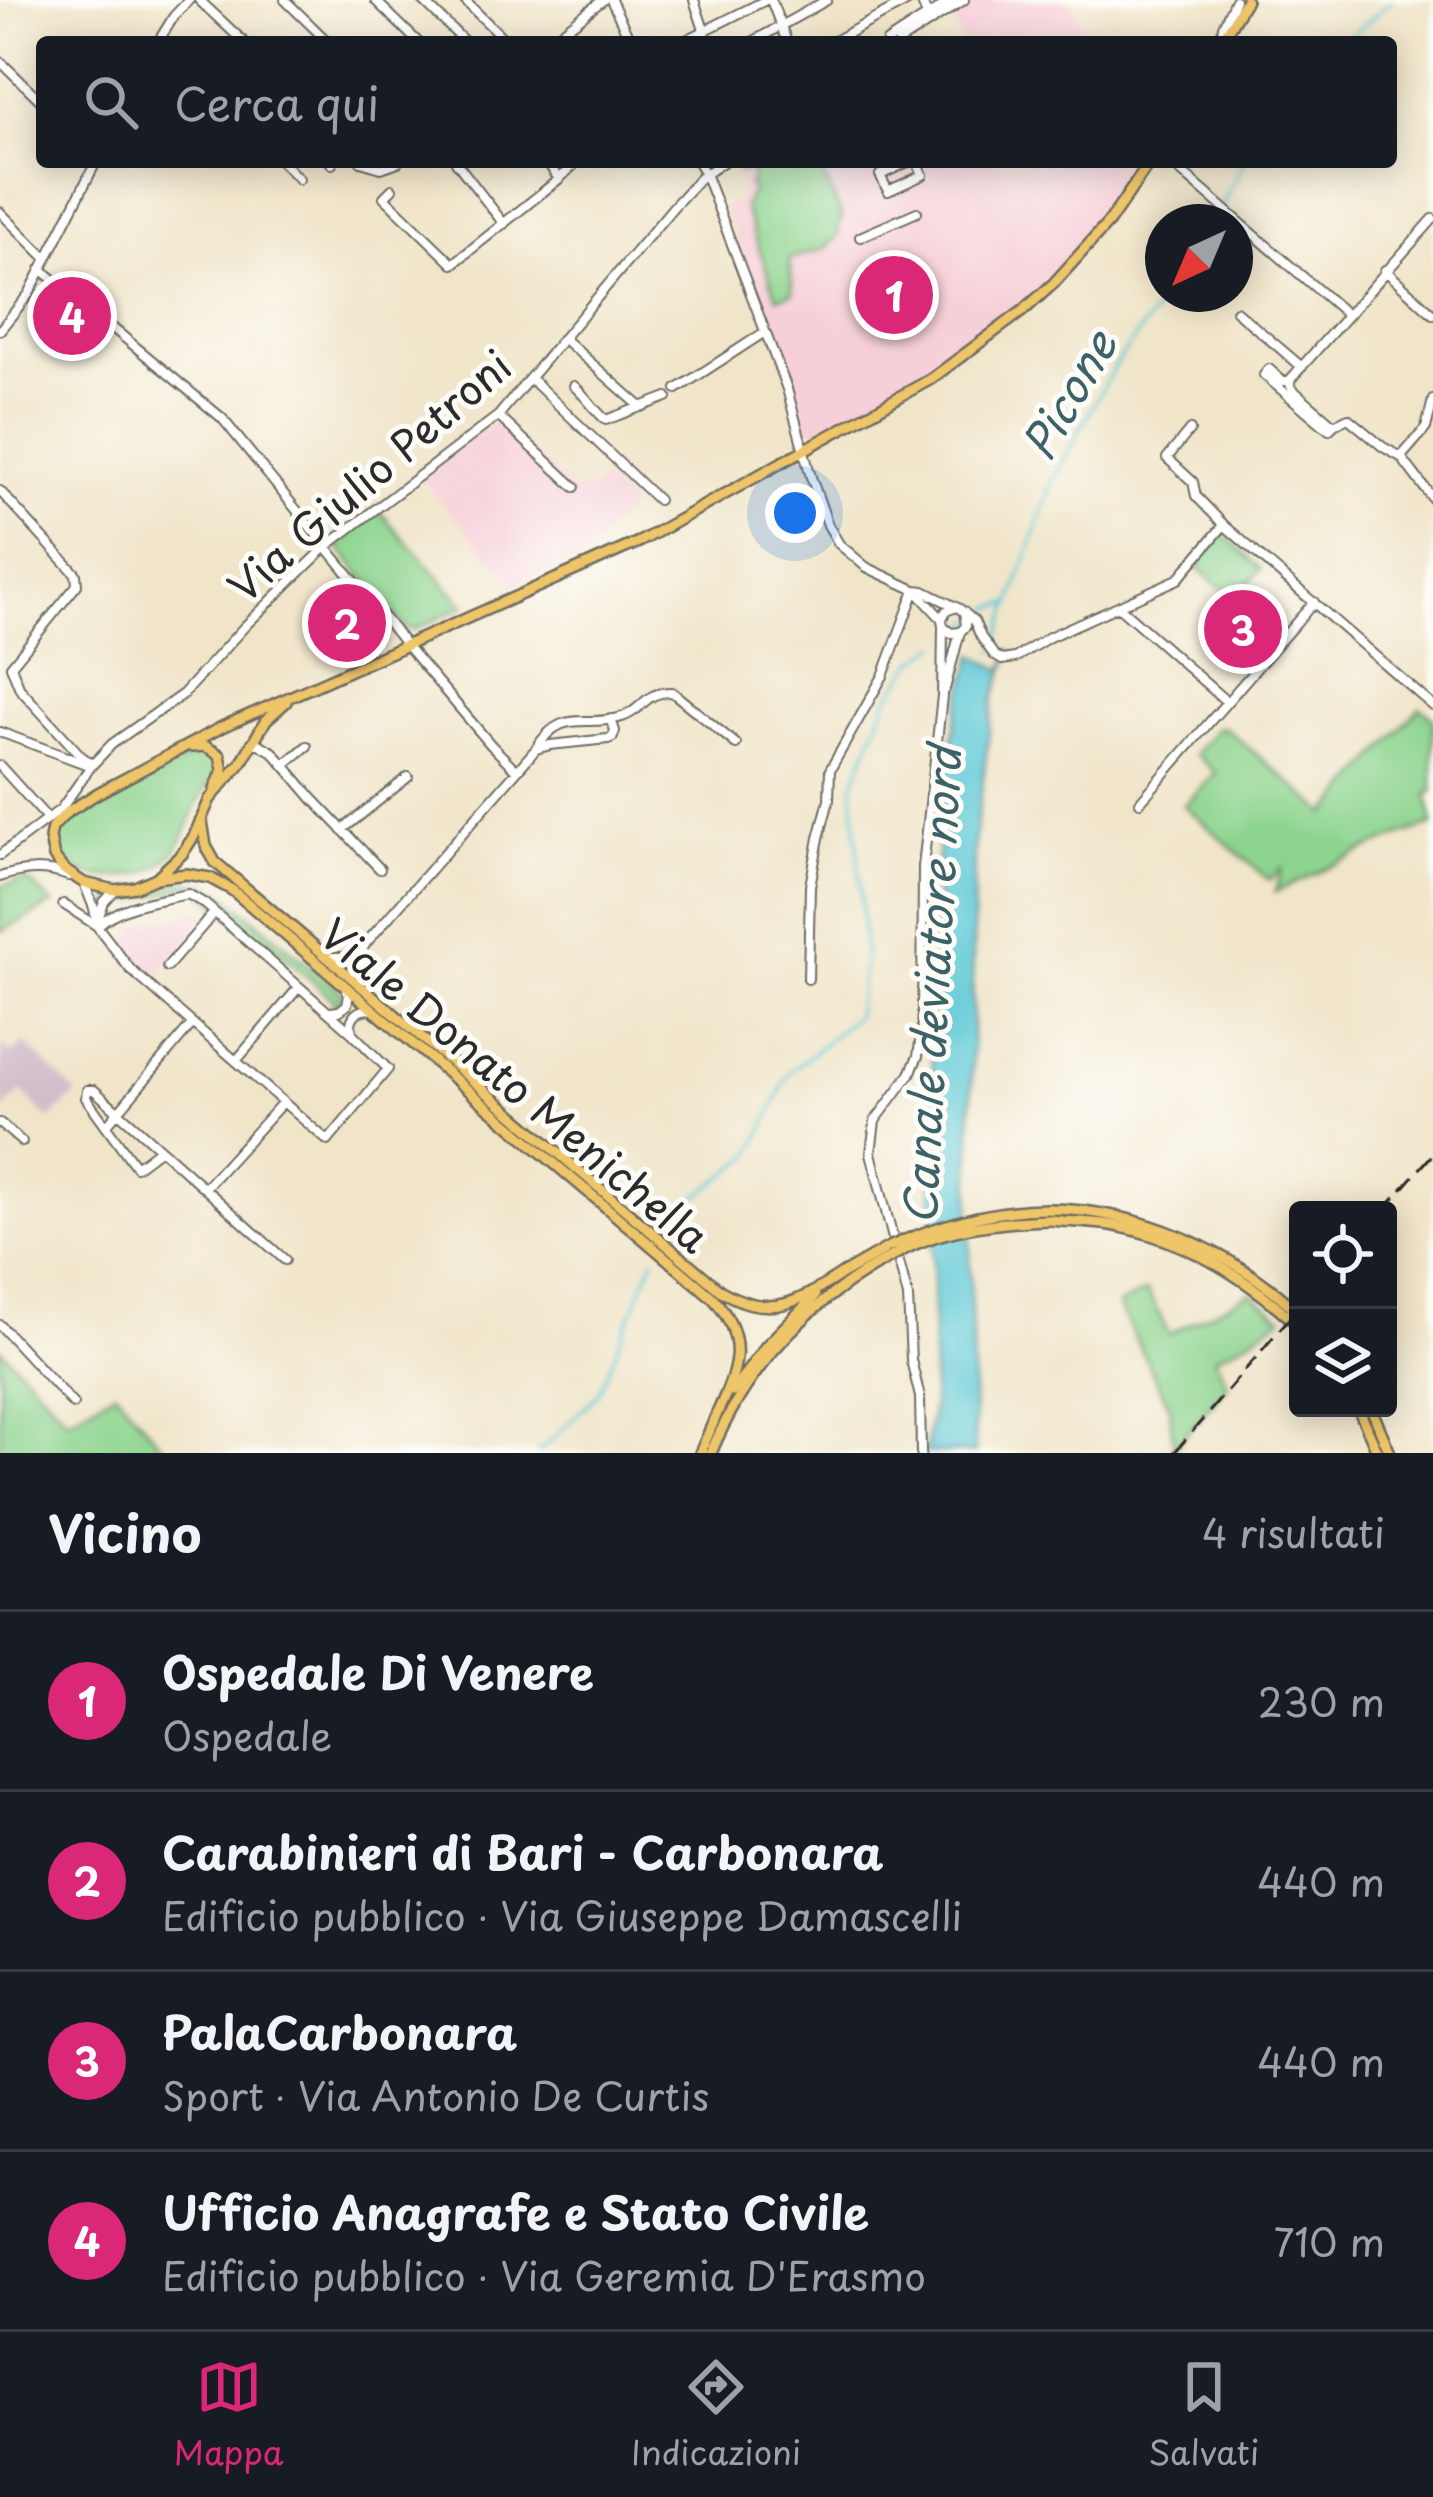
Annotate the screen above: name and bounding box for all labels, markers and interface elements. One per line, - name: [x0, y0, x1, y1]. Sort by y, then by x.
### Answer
- search box: [36, 36, 1397, 168]
- text: Cerca qui: [174, 68, 379, 136]
- icon: search: [78, 69, 144, 135]
- north arrow: [1145, 204, 1253, 312]
- pin: 1: [855, 250, 933, 340]
- pin: 4: [33, 271, 111, 361]
- water label: Picone: [1003, 315, 1133, 471]
- street label: Via Giulio Petroni: [213, 334, 524, 616]
- your location: [765, 483, 825, 543]
- pin: 2: [308, 578, 386, 668]
- pin: 3: [1204, 584, 1282, 674]
- water label: Canale deviatore nord: [884, 739, 977, 1226]
- street label: Viale Donato Menichella: [307, 902, 724, 1266]
- map controls: [1289, 1201, 1397, 1417]
- button: locate: [1289, 1201, 1397, 1309]
- button: layers: [1289, 1309, 1397, 1417]
- text: Vicino: [48, 1493, 201, 1570]
- text: 4 risultati: [1202, 1502, 1385, 1561]
- text: Ospedale Di Venere: [162, 1637, 594, 1705]
- text: 1: [78, 1671, 96, 1730]
- text: 230 m: [1258, 1671, 1385, 1730]
- text: Ospedale: [162, 1705, 332, 1764]
- text: Carabinieri di Bari - Carbonara: [162, 1817, 884, 1885]
- text: 2: [73, 1851, 101, 1910]
- text: 440 m: [1257, 1851, 1385, 1910]
- text: Edificio pubblico · Via Giuseppe Damascelli: [162, 1885, 962, 1944]
- text: PalaCarbonara: [162, 1997, 517, 2065]
- text: 3: [74, 2031, 100, 2090]
- text: 440 m: [1257, 2031, 1385, 2090]
- text: Sport · Via Antonio De Curtis: [162, 2065, 709, 2124]
- text: Ufficio Anagrafe e Stato Civile: [162, 2177, 869, 2245]
- text: 4: [74, 2211, 100, 2270]
- text: 710 m: [1273, 2211, 1385, 2270]
- text: Edificio pubblico · Via Geremia D'Erasmo: [162, 2245, 926, 2304]
- tab: Mappa: [174, 2354, 284, 2476]
- tab: Indicazioni: [631, 2354, 801, 2476]
- tab: Salvati: [1148, 2354, 1259, 2476]

